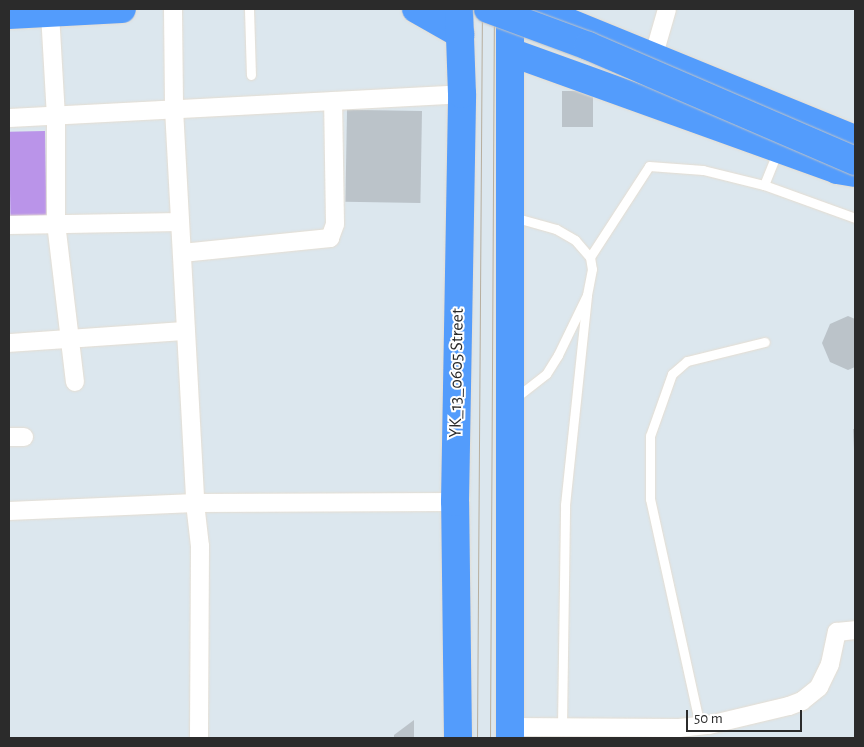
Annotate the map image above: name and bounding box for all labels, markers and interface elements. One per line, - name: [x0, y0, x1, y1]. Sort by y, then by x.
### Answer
- street label: YK_13_0605 Street: [445, 308, 469, 438]
- scale bar: [689, 700, 805, 732]
- text: 50 m: [694, 711, 723, 726]

